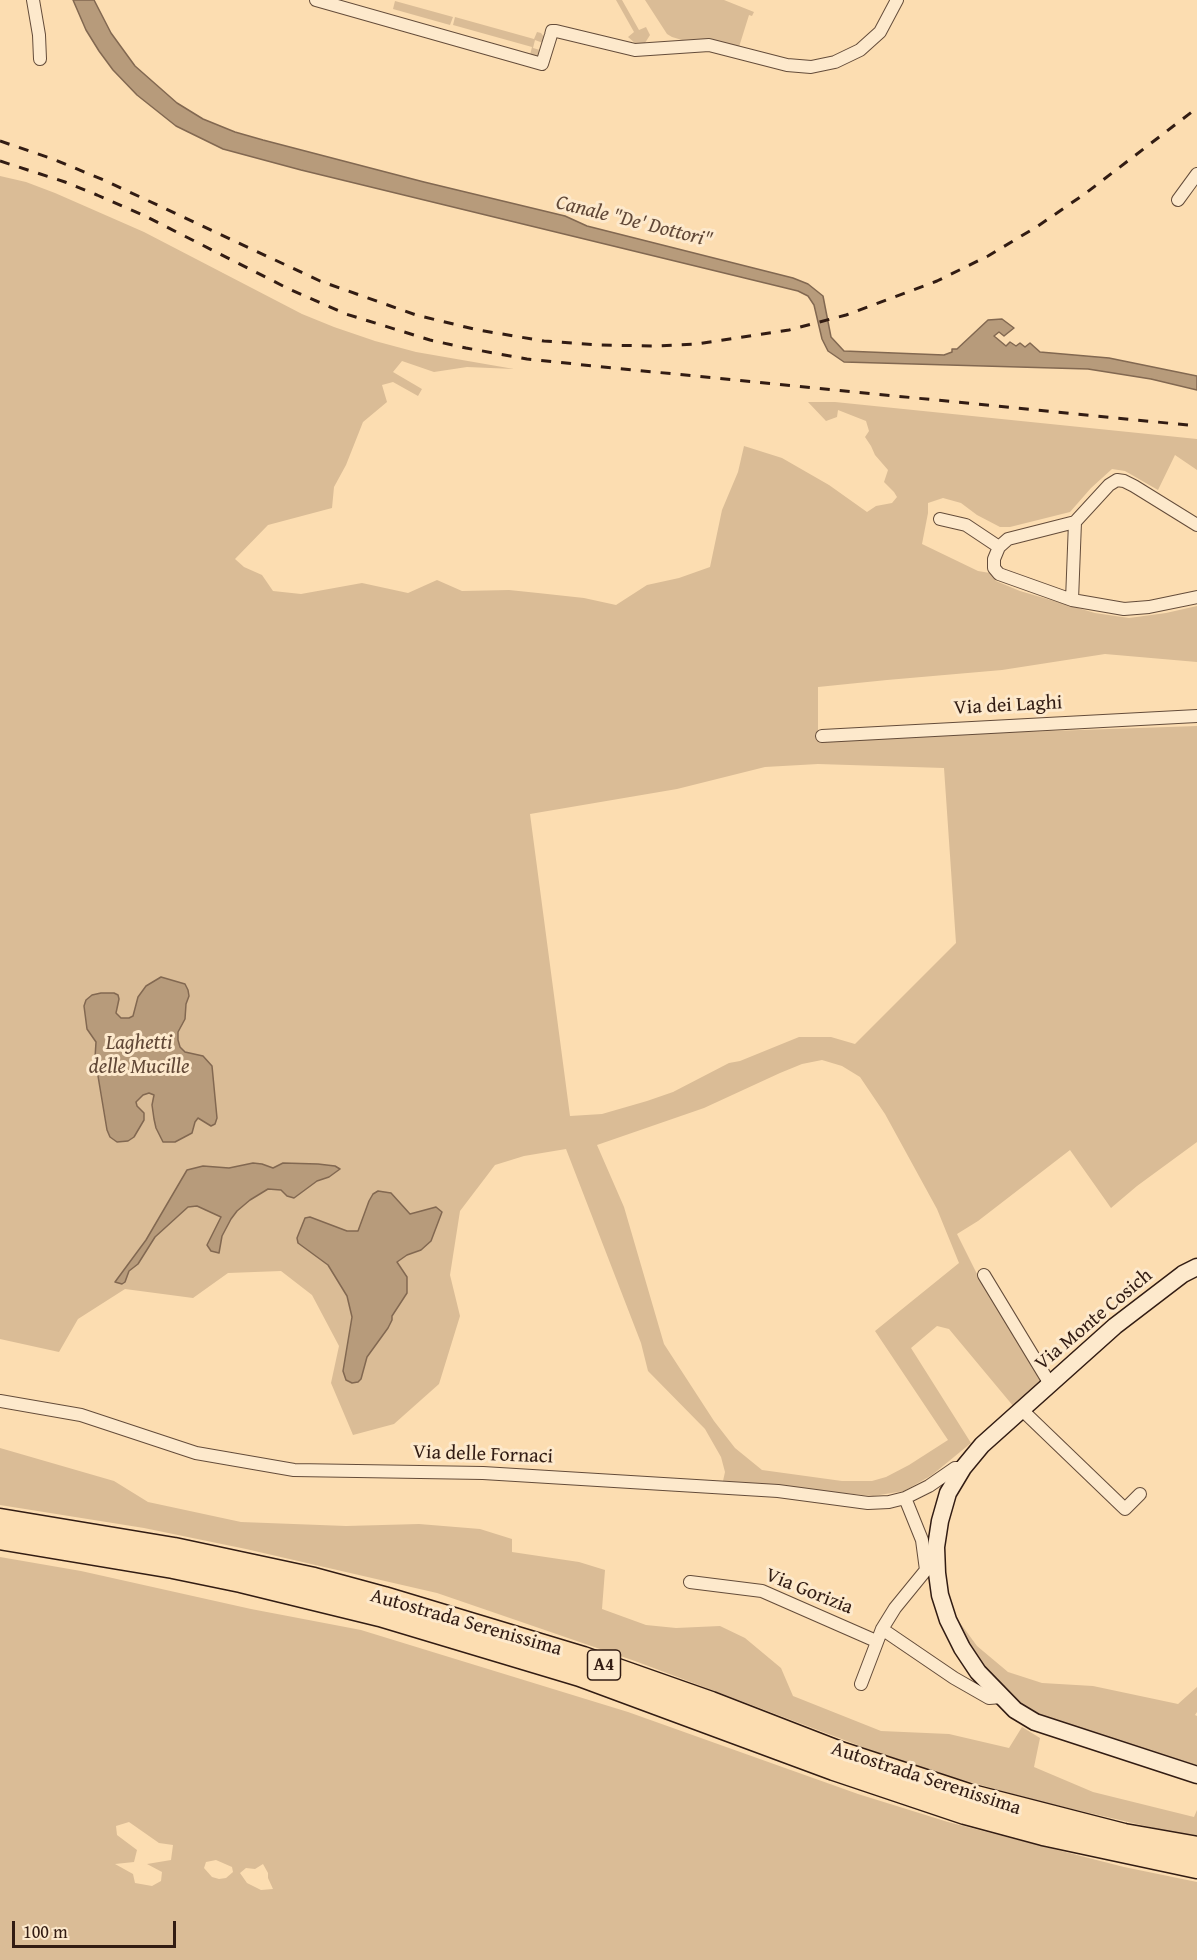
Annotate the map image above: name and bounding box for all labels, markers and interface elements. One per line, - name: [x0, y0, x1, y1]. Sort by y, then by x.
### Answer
- water label: Canale "De' Dottori": [553, 190, 715, 254]
- street label: Via dei Laghi: [953, 691, 1063, 721]
- water label: Laghetti delle Mucille: [89, 1031, 189, 1081]
- street label: Via Monte Cosich: [1030, 1264, 1158, 1376]
- street label: Via delle Fornaci: [413, 1441, 553, 1469]
- street label: Via Gorizia: [762, 1564, 856, 1620]
- street label: Autostrada Serenissima: [368, 1584, 564, 1662]
- road number: A4: [588, 1650, 620, 1680]
- street label: Autostrada Serenissima: [828, 1737, 1024, 1821]
- scale bar: [15, 1909, 178, 1947]
- text: 100 m: [23, 1918, 68, 1945]

